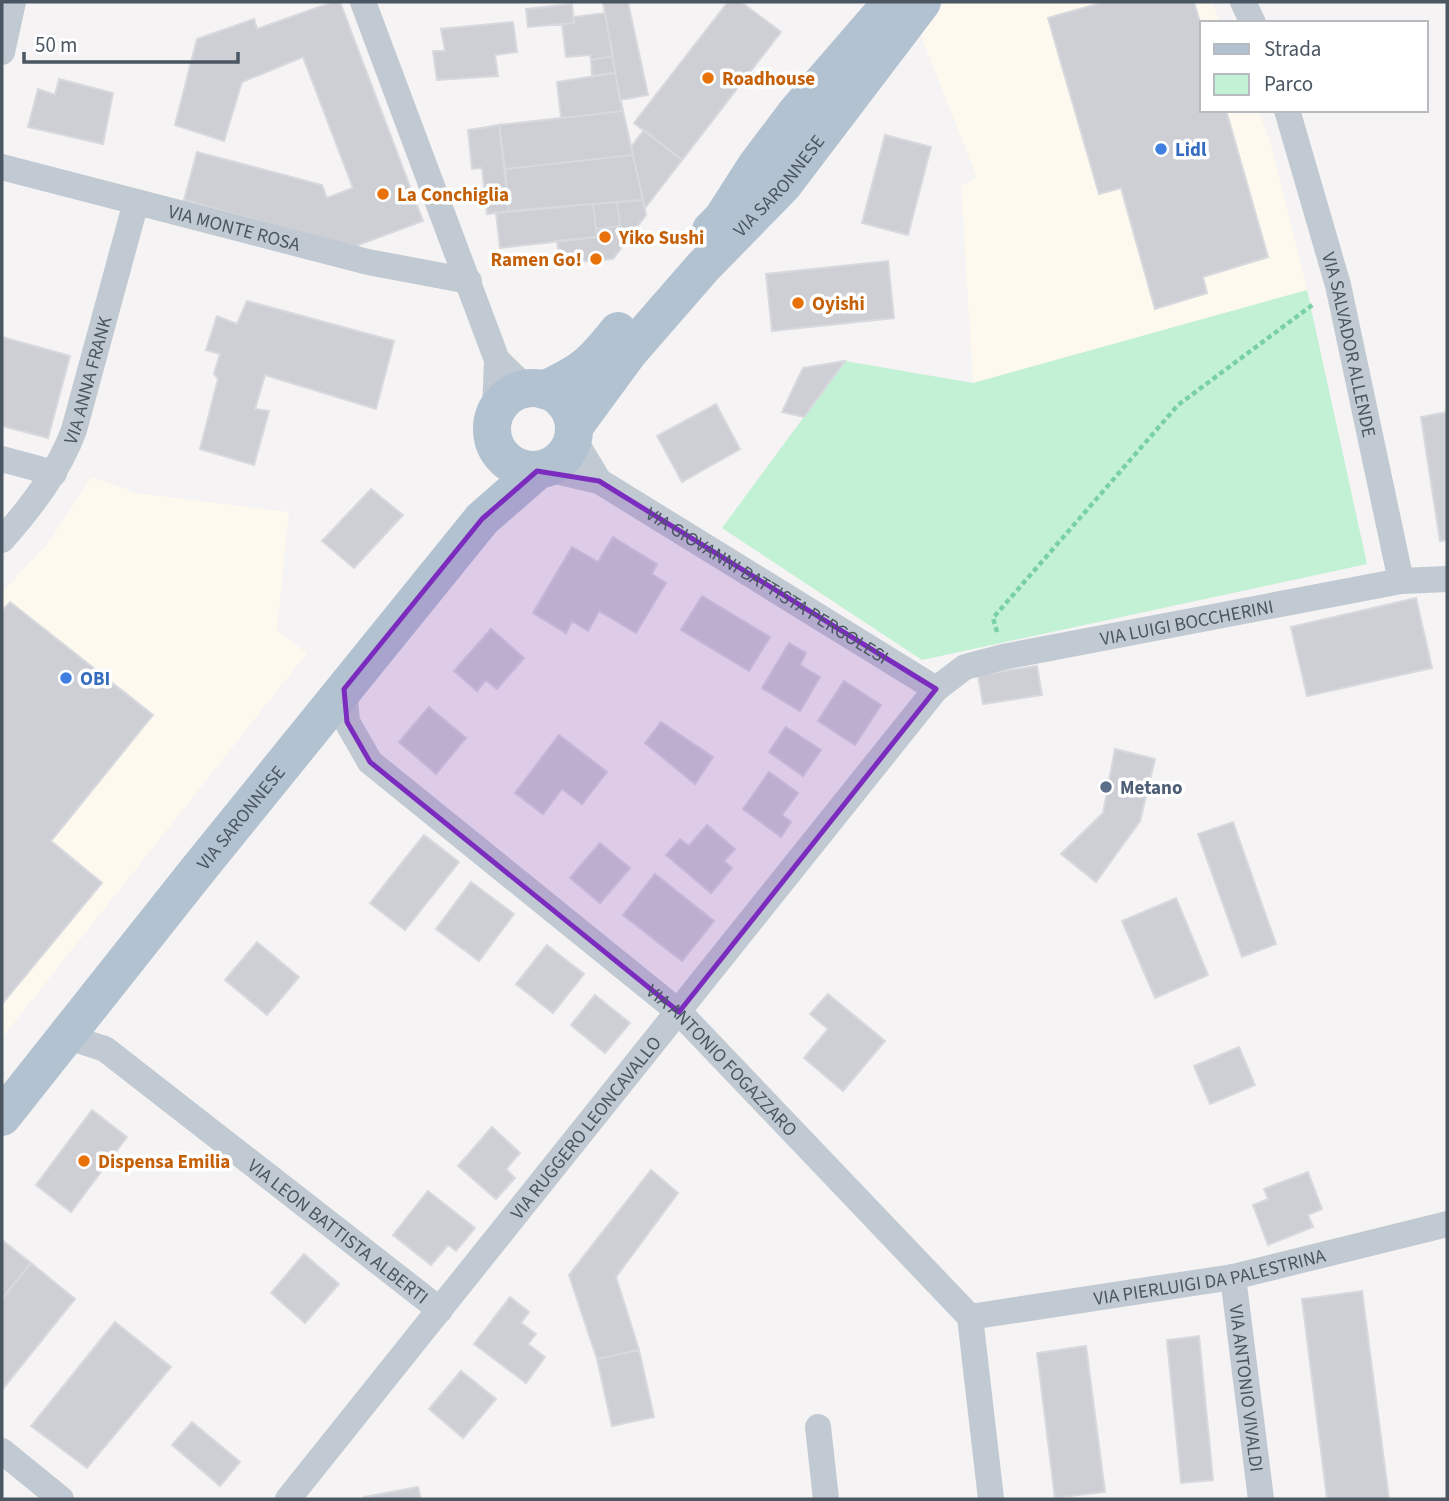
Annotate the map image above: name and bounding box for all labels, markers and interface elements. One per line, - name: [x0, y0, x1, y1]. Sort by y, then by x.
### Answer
- scale bar: [24, 21, 238, 65]
- legend: [1200, 21, 1428, 112]
- text: 50 m: [35, 30, 77, 60]
- text: Strada: [1264, 34, 1321, 64]
- place label: Roadhouse: [722, 66, 815, 93]
- text: Parco: [1264, 69, 1313, 99]
- marker: Roadhouse: [700, 70, 716, 86]
- street label: VIA SARONNESE: [728, 130, 832, 243]
- place label: Lidl: [1175, 137, 1207, 164]
- marker: Lidl: [1153, 141, 1169, 157]
- place label: La Conchiglia: [397, 182, 509, 209]
- marker: La Conchiglia: [375, 186, 391, 202]
- street label: VIA MONTE ROSA: [165, 199, 304, 259]
- place label: Yiko Sushi: [618, 225, 704, 252]
- marker: Yiko Sushi: [597, 229, 613, 245]
- place label: Ramen Go!: [491, 247, 582, 274]
- street label: VIA SALVADOR ALLENDE: [1314, 249, 1382, 440]
- marker: Ramen Go!: [588, 251, 604, 267]
- place label: Oyishi: [812, 291, 865, 318]
- marker: Oyishi: [790, 295, 806, 311]
- street label: VIA ANNA FRANK: [58, 313, 119, 449]
- street label: VIA GIOVANNI BATTISTA PERGOLESI: [640, 501, 893, 672]
- street label: VIA LUIGI BOCCHERINI: [1098, 594, 1276, 653]
- place label: OBI: [80, 666, 110, 693]
- marker: OBI: [58, 670, 74, 686]
- street label: VIA SARONNESE: [191, 760, 292, 876]
- place label: Metano: [1120, 775, 1182, 802]
- marker: Metano: [1098, 779, 1114, 795]
- street label: VIA ANTONIO FOGAZZARO: [640, 979, 803, 1143]
- street label: VIA RUGGERO LEONCAVALLO: [505, 1031, 668, 1226]
- place label: Dispensa Emilia: [98, 1149, 230, 1176]
- marker: Dispensa Emilia: [76, 1153, 92, 1169]
- street label: VIA LEON BATTISTA ALBERTI: [241, 1153, 434, 1311]
- street label: VIA PIERLUIGI DA PALESTRINA: [1092, 1242, 1329, 1313]
- street label: VIA ANTONIO VIVALDI: [1222, 1303, 1269, 1473]

